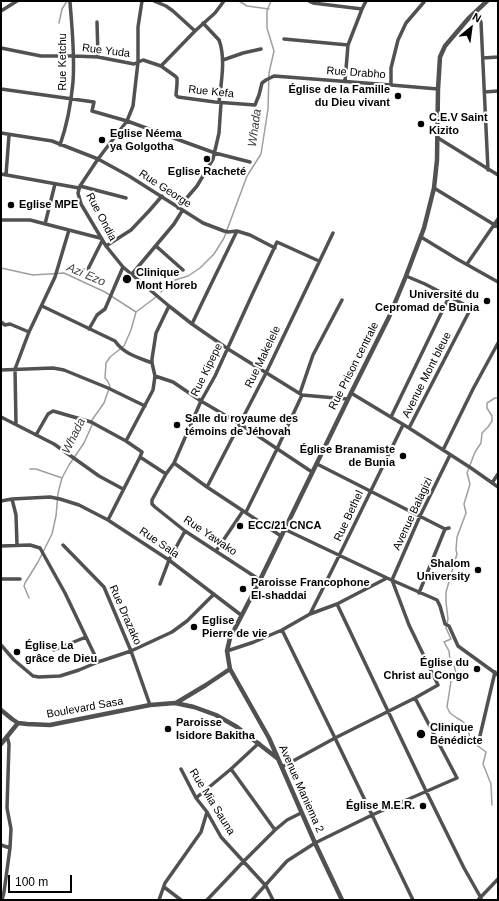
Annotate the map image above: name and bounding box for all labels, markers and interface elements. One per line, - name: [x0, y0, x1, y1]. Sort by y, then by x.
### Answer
- north arrow: [451, 8, 491, 48]
- text: N: [470, 10, 483, 25]
- street label: Rue Ketchu: [56, 33, 70, 91]
- street label: Rue Yuda: [81, 42, 131, 60]
- street label: Rue Drabho: [326, 64, 386, 82]
- street label: Rue Kefa: [188, 83, 234, 101]
- place label: Église de la Famille du Dieu vivant: [289, 83, 390, 109]
- marker: Église de la Famille du Dieu vivant: [393, 91, 403, 101]
- water label: Whada: [245, 108, 265, 148]
- place label: C.E.V Saint Kizito: [429, 111, 488, 137]
- marker: C.E.V Saint Kizito: [416, 119, 426, 129]
- place label: Eglise Néema ya Golgotha: [110, 127, 182, 153]
- marker: Eglise Néema ya Golgotha: [97, 135, 107, 145]
- marker: Eglise Racheté: [202, 154, 212, 164]
- place label: Eglise Racheté: [168, 165, 246, 179]
- street label: Rue George: [136, 167, 194, 211]
- street label: Rue Ondia: [83, 191, 119, 243]
- place label: Eglise MPE: [19, 198, 78, 212]
- marker: Eglise MPE: [6, 200, 16, 210]
- water label: Azi Ezo: [64, 260, 108, 290]
- place label: Clinique Mont Horeb: [136, 266, 197, 292]
- marker: Clinique Mont Horeb: [121, 273, 133, 285]
- place label: Université du Cepromad de Bunia: [375, 288, 479, 314]
- marker: Université du Cepromad de Bunia: [482, 296, 492, 306]
- street label: Rue Prison centrale: [326, 320, 382, 412]
- street label: Rue Makelele: [242, 324, 284, 390]
- street label: Avenue Mont bleue: [400, 330, 454, 420]
- street label: Rue Kipepe: [188, 341, 226, 399]
- place label: Salle du royaume des témoins de Jéhovah: [185, 412, 298, 438]
- water label: Whada: [59, 416, 89, 456]
- marker: Salle du royaume des témoins de Jéhovah: [172, 420, 182, 430]
- place label: Église Branamiste de Bunia: [300, 443, 395, 469]
- marker: Église Branamiste de Bunia: [398, 451, 408, 461]
- street label: Avenue Balagizi: [390, 476, 436, 552]
- street label: Rue Bethel: [332, 489, 366, 543]
- street label: Rue Yawako: [181, 513, 239, 559]
- place label: ECC/21 CNCA: [248, 519, 321, 533]
- marker: ECC/21 CNCA: [235, 521, 245, 531]
- street label: Rue Sala: [137, 525, 181, 561]
- place label: Shalom University: [417, 557, 470, 583]
- marker: Shalom University: [473, 565, 483, 575]
- place label: Paroisse Francophone El-shaddai: [251, 576, 370, 602]
- street label: Rue Drazako: [106, 583, 144, 647]
- marker: Paroisse Francophone El-shaddai: [238, 584, 248, 594]
- place label: Eglise Pierre de vie: [202, 614, 267, 640]
- marker: Eglise Pierre de vie: [189, 622, 199, 632]
- place label: Église La grâce de Dieu: [25, 639, 97, 665]
- marker: Église La grâce de Dieu: [12, 647, 22, 657]
- place label: Église du Christ au Congo: [383, 656, 469, 682]
- marker: Église du Christ au Congo: [472, 664, 482, 674]
- street label: Boulevard Sasa: [46, 695, 124, 721]
- place label: Paroisse Isidore Bakitha: [176, 716, 255, 742]
- place label: Clinique Bénédicte: [430, 721, 483, 747]
- marker: Paroisse Isidore Bakitha: [163, 724, 173, 734]
- marker: Clinique Bénédicte: [415, 728, 427, 740]
- street label: Avenue Maniema 2: [276, 743, 326, 835]
- street label: Rue Mia Sauna: [186, 766, 238, 838]
- place label: Église M.E.R.: [346, 799, 415, 813]
- marker: Église M.E.R.: [418, 801, 428, 811]
- scale bar: [10, 867, 74, 893]
- text: 100 m: [15, 875, 48, 889]

